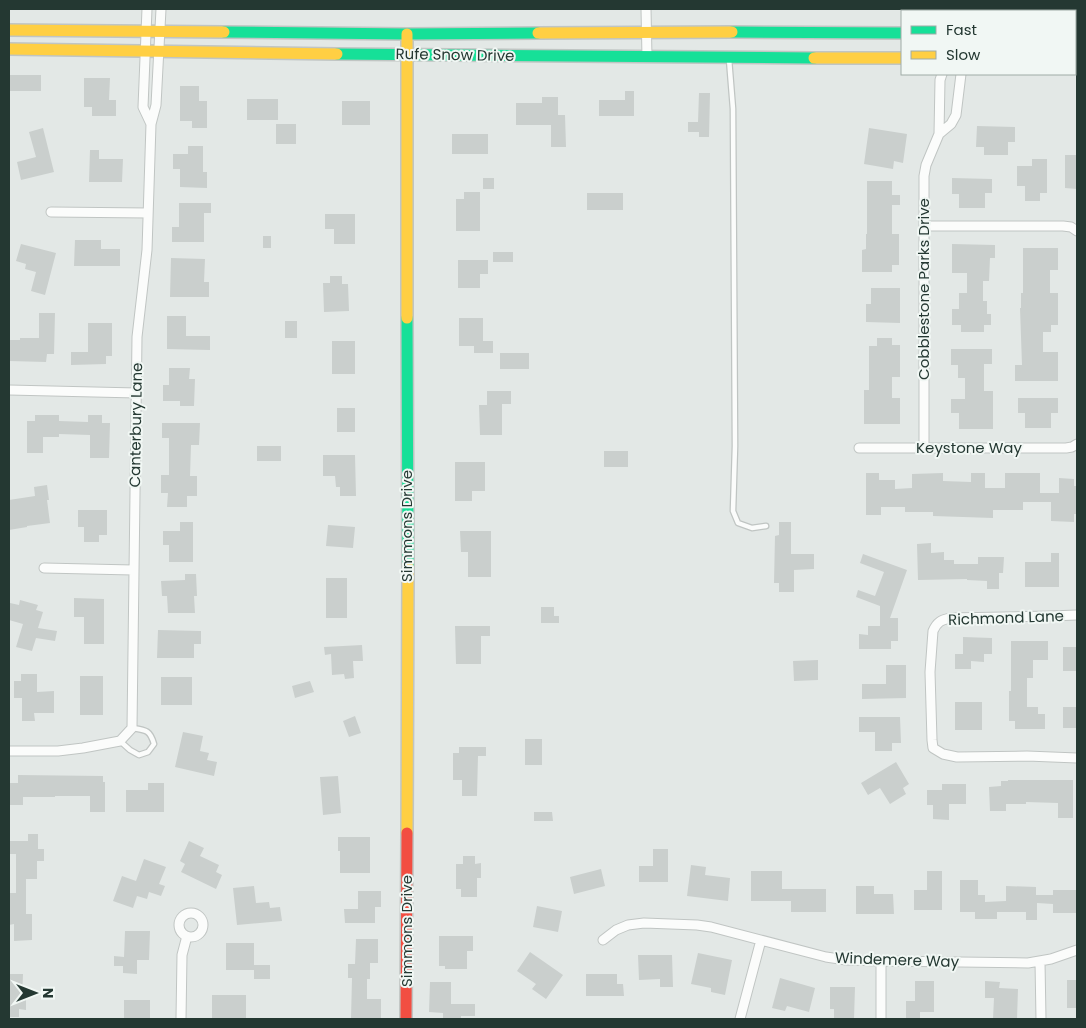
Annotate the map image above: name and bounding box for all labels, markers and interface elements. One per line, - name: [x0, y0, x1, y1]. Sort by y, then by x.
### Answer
- legend: [901, 10, 1076, 75]
- text: Fast: [946, 19, 977, 40]
- street label: Rufe Snow Drive: [395, 43, 515, 66]
- text: Slow: [946, 44, 981, 65]
- street label: Cobblestone Parks Drive: [913, 198, 934, 380]
- street label: Canterbury Lane: [124, 362, 147, 488]
- street label: Keystone Way: [916, 437, 1022, 458]
- street label: Simmons Drive: [396, 470, 417, 582]
- street label: Richmond Lane: [948, 605, 1064, 630]
- street label: Simmons Drive: [396, 875, 417, 987]
- street label: Windemere Way: [835, 947, 960, 972]
- north arrow: [10, 968, 60, 1018]
- text: N: [38, 988, 58, 998]

